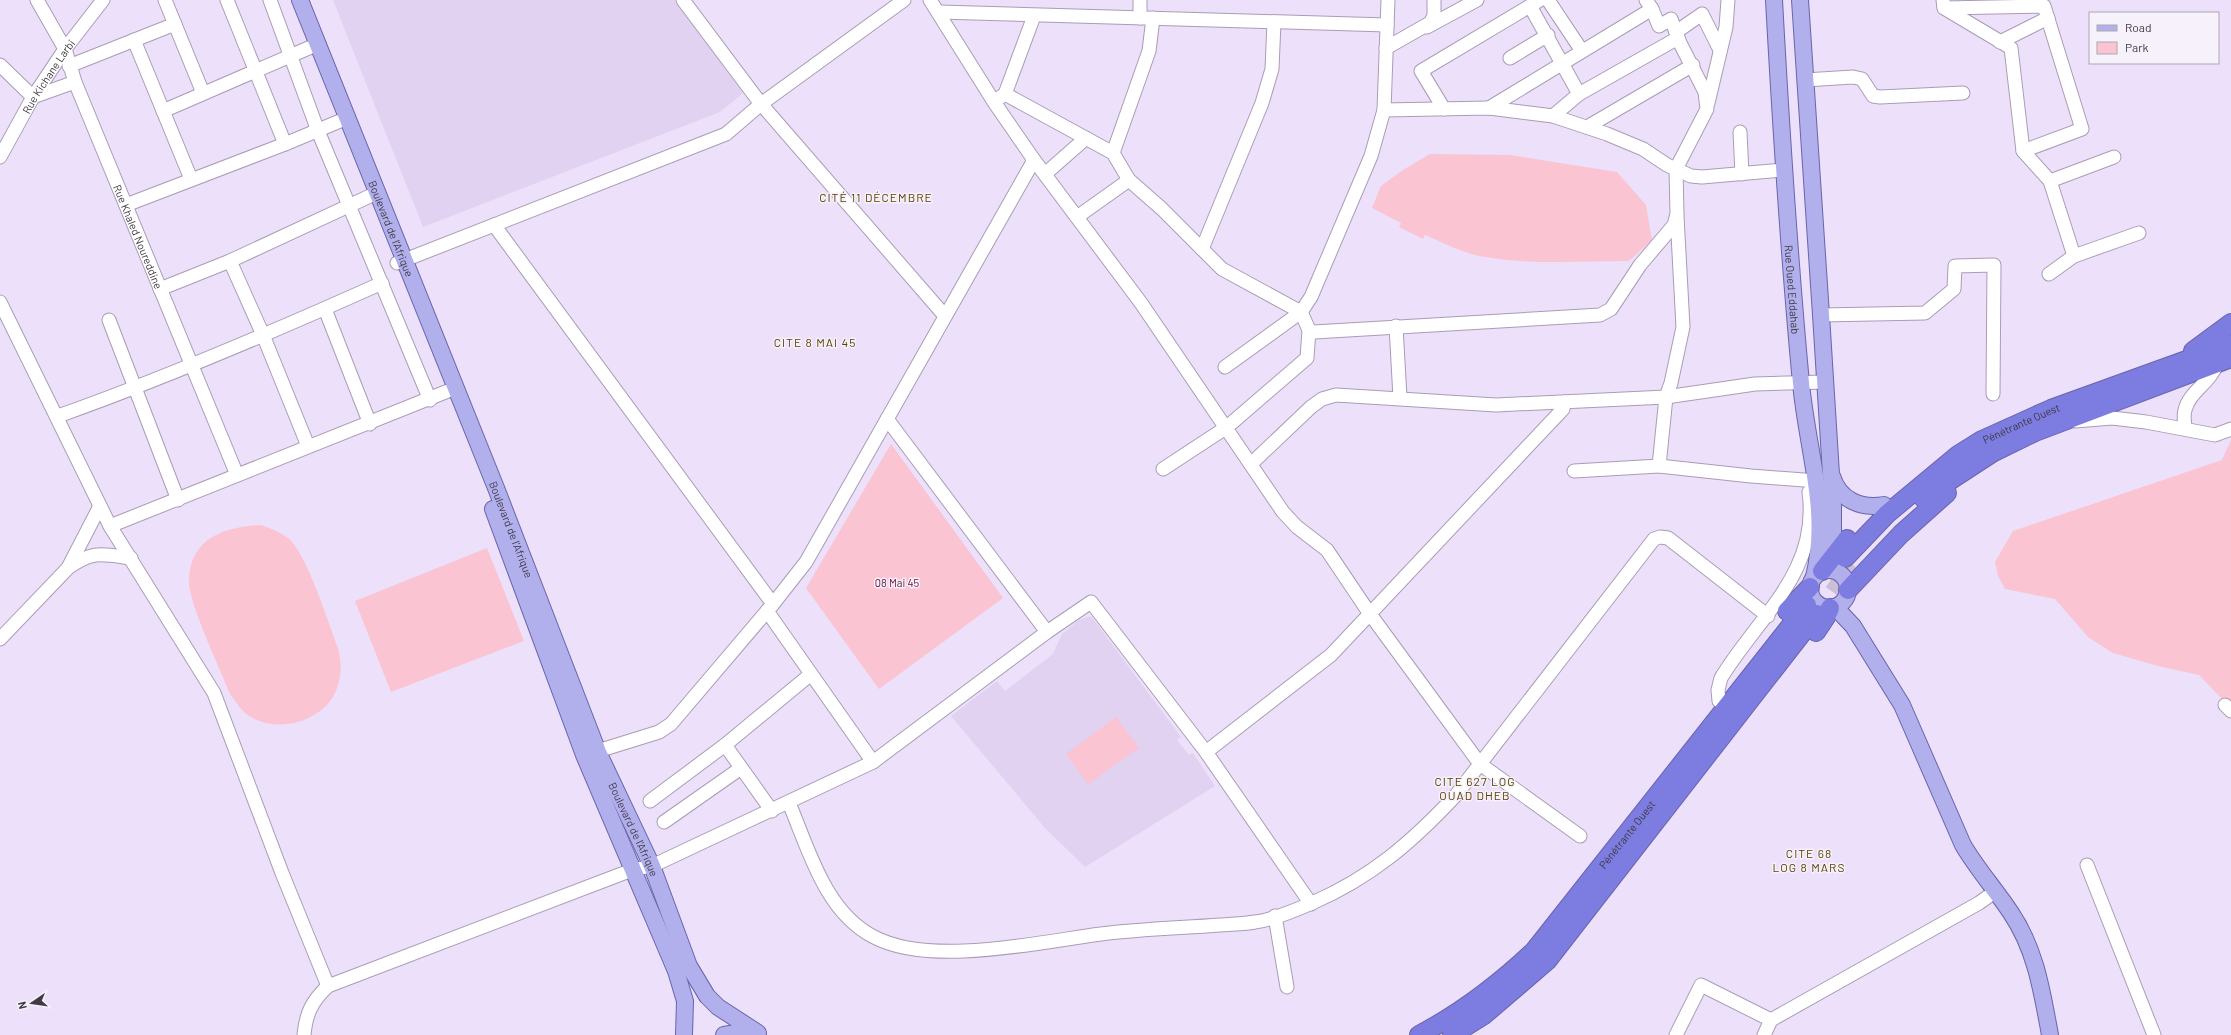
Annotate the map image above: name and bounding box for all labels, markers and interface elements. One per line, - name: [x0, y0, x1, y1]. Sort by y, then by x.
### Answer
- legend: [2089, 12, 2219, 64]
- text: Road: [2125, 20, 2152, 34]
- street label: Rue Kichane Larbi: [19, 36, 77, 116]
- text: Park: [2125, 40, 2149, 54]
- street label: Boulevard de l'Afrique: [367, 178, 417, 278]
- street label: Rue Khaled Noureddine: [111, 183, 166, 291]
- district label: CITÉ 11 DÉCEMBRE: [819, 190, 933, 204]
- street label: Rue Oued Eddahab: [1783, 244, 1803, 335]
- district label: CITE 8 MAI 45: [774, 335, 856, 349]
- street label: Pénétrante Ouest: [1980, 400, 2061, 446]
- street label: Boulevard de l'Afrique: [487, 479, 536, 579]
- park label: 08 Mai 45: [875, 576, 920, 589]
- district label: CITE 627 LOG OUAD DHEB: [1434, 774, 1516, 802]
- street label: Boulevard de l'Afrique: [607, 780, 662, 878]
- street label: Pénétrante Ouest: [1596, 797, 1657, 871]
- district label: CITE 68 LOG 8 MARS: [1773, 846, 1845, 874]
- north arrow: [12, 983, 52, 1023]
- text: N: [15, 1000, 29, 1010]

